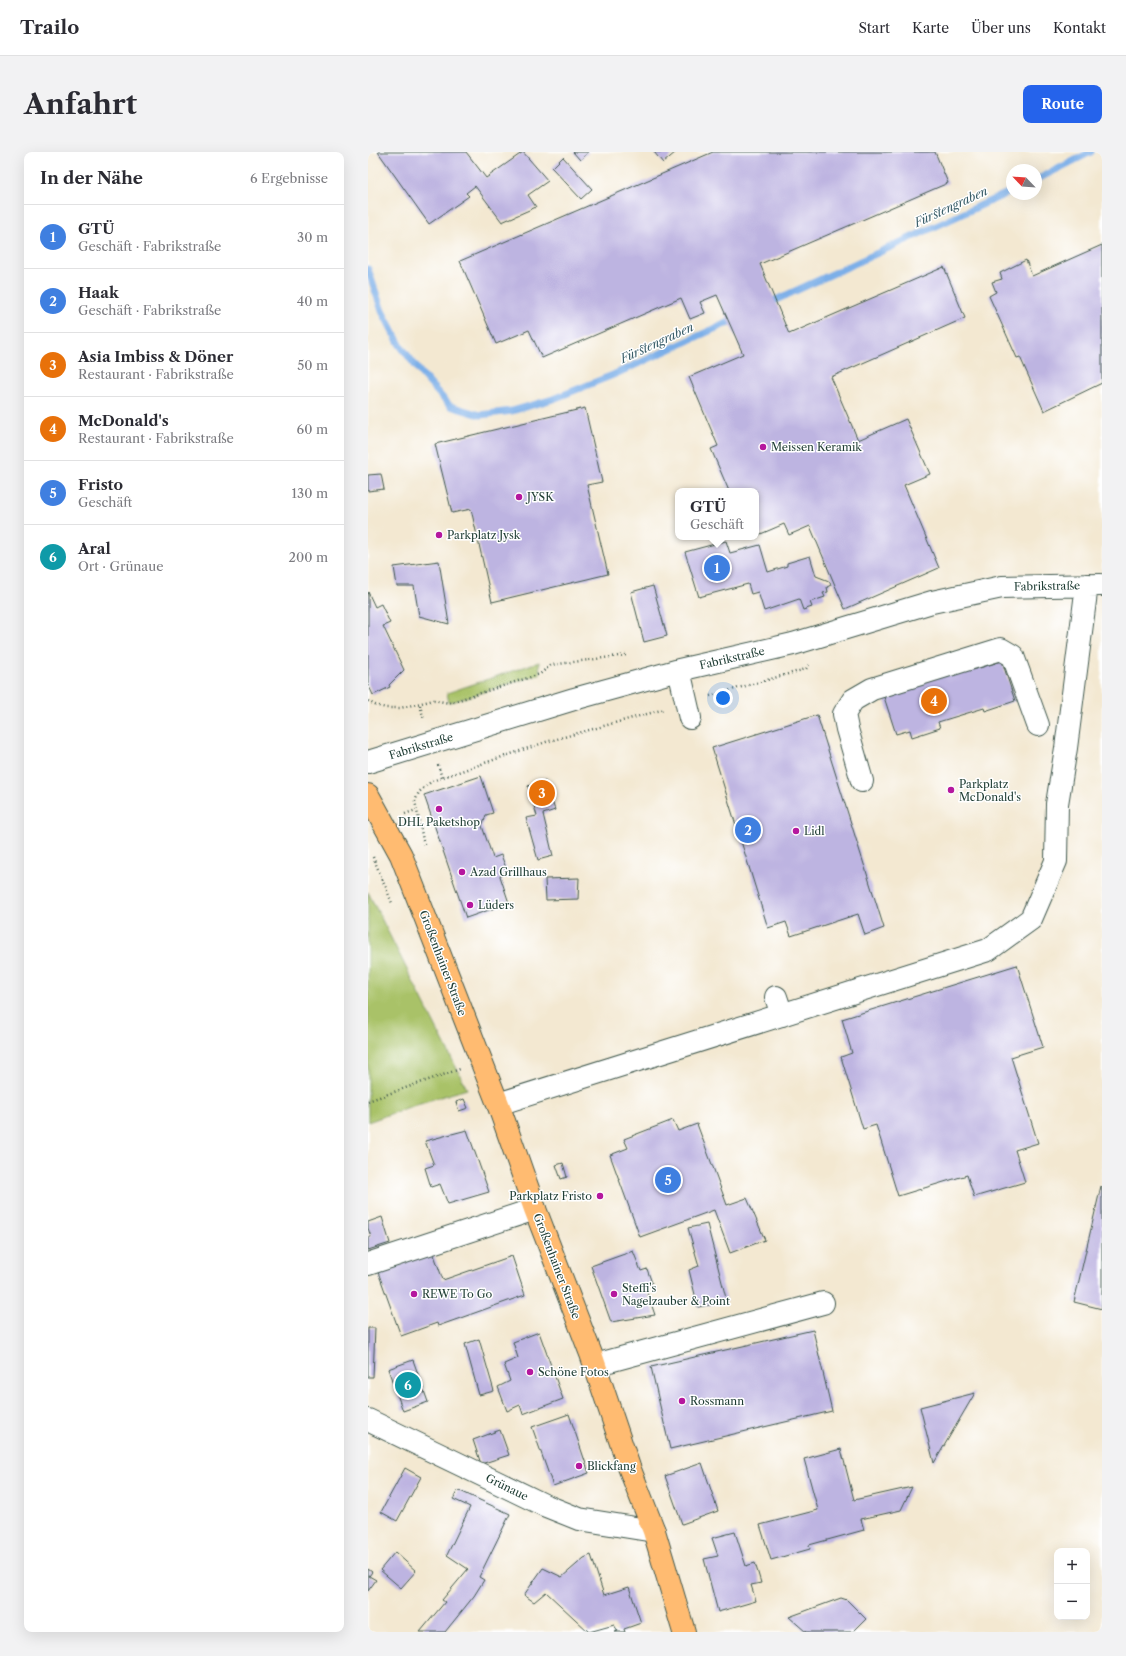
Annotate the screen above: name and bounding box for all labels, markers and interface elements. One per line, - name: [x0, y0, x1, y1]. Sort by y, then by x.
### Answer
- text: Trailo: [20, 16, 79, 39]
- text: Start: [858, 19, 890, 37]
- text: Karte: [912, 19, 949, 37]
- text: Über uns: [971, 19, 1031, 37]
- text: Kontakt: [1053, 19, 1106, 37]
- button: Route: [1023, 85, 1102, 123]
- text: Anfahrt: [24, 87, 137, 121]
- north arrow: [1006, 164, 1042, 200]
- text: In der Nähe: [40, 168, 143, 188]
- text: 6 Ergebnisse: [250, 170, 328, 186]
- water label: Fürstengraben: [911, 183, 990, 230]
- text: GTÜ: [78, 219, 114, 238]
- text: 1: [50, 229, 56, 245]
- text: 30 m: [297, 229, 328, 245]
- text: Geschäft · Fabrikstraße: [78, 238, 221, 254]
- text: Haak: [78, 283, 119, 302]
- text: 2: [49, 293, 57, 309]
- text: 40 m: [297, 293, 328, 309]
- text: Geschäft · Fabrikstraße: [78, 302, 221, 318]
- water label: Fürstengraben: [617, 319, 696, 366]
- text: Asia Imbiss & Döner: [78, 347, 233, 366]
- text: 3: [49, 357, 57, 373]
- text: 50 m: [297, 357, 328, 373]
- text: Restaurant · Fabrikstraße: [78, 366, 234, 382]
- text: McDonald's: [78, 411, 169, 430]
- text: 4: [49, 421, 57, 437]
- text: 60 m: [297, 421, 328, 437]
- text: Restaurant · Fabrikstraße: [78, 430, 234, 446]
- place label: Meissen Keramik: [771, 440, 862, 454]
- marker: Meissen Keramik: [758, 442, 768, 452]
- text: Fristo: [78, 475, 123, 494]
- text: 5: [49, 485, 57, 501]
- text: 130 m: [292, 485, 328, 501]
- popup: [675, 488, 759, 540]
- place label: JYSK: [525, 490, 554, 504]
- marker: JYSK: [514, 492, 524, 502]
- text: Geschäft: [78, 494, 132, 510]
- text: GTÜ: [690, 497, 726, 516]
- text: Geschäft: [690, 516, 744, 532]
- place label: Parkplatz Jysk: [447, 528, 521, 542]
- marker: Parkplatz Jysk: [434, 530, 444, 540]
- text: Aral: [78, 539, 111, 558]
- text: 6: [49, 549, 57, 565]
- text: 200 m: [288, 549, 328, 565]
- pin: 1: [704, 553, 730, 583]
- text: Ort · Grünaue: [78, 558, 164, 574]
- street label: Fabrikstraße: [1014, 578, 1080, 594]
- street label: Fabrikstraße: [698, 644, 766, 672]
- pin: 4: [921, 686, 947, 716]
- your location: [713, 688, 733, 708]
- street label: Fabrikstraße: [387, 730, 455, 762]
- place label: Parkplatz McDonald's: [959, 777, 1021, 804]
- pin: 3: [529, 778, 555, 808]
- marker: Parkplatz McDonald's: [946, 785, 956, 795]
- marker: DHL Paketshop: [434, 804, 444, 814]
- place label: DHL Paketshop: [398, 815, 480, 829]
- pin: 2: [735, 815, 761, 845]
- place label: Lidl: [804, 824, 825, 838]
- marker: Lidl: [791, 826, 801, 836]
- place label: Azad Grillhaus: [469, 865, 547, 879]
- marker: Azad Grillhaus: [457, 867, 467, 877]
- place label: Lüders: [478, 898, 514, 912]
- marker: Lüders: [465, 900, 475, 910]
- street label: Großenhainer Straße: [416, 908, 470, 1018]
- pin: 5: [655, 1165, 681, 1195]
- place label: Parkplatz Fristo: [509, 1189, 592, 1203]
- marker: Parkplatz Fristo: [595, 1191, 605, 1201]
- street label: Großenhainer Straße: [530, 1211, 584, 1321]
- place label: Steffi's Nagelzauber & Point: [622, 1281, 730, 1308]
- place label: REWE To Go: [422, 1287, 493, 1301]
- marker: REWE To Go: [409, 1289, 419, 1299]
- marker: Steffi's Nagelzauber & Point: [609, 1289, 619, 1299]
- place label: Schöne Fotos: [538, 1365, 609, 1379]
- marker: Schöne Fotos: [525, 1367, 535, 1377]
- pin: 6: [395, 1370, 421, 1400]
- place label: Rossmann: [690, 1394, 744, 1408]
- marker: Rossmann: [677, 1396, 687, 1406]
- place label: Blickfang: [587, 1459, 636, 1473]
- marker: Blickfang: [574, 1461, 584, 1471]
- street label: Grünaue: [483, 1471, 531, 1503]
- map controls: [1054, 1548, 1090, 1620]
- button: +: [1054, 1548, 1090, 1584]
- button: −: [1054, 1584, 1090, 1620]

